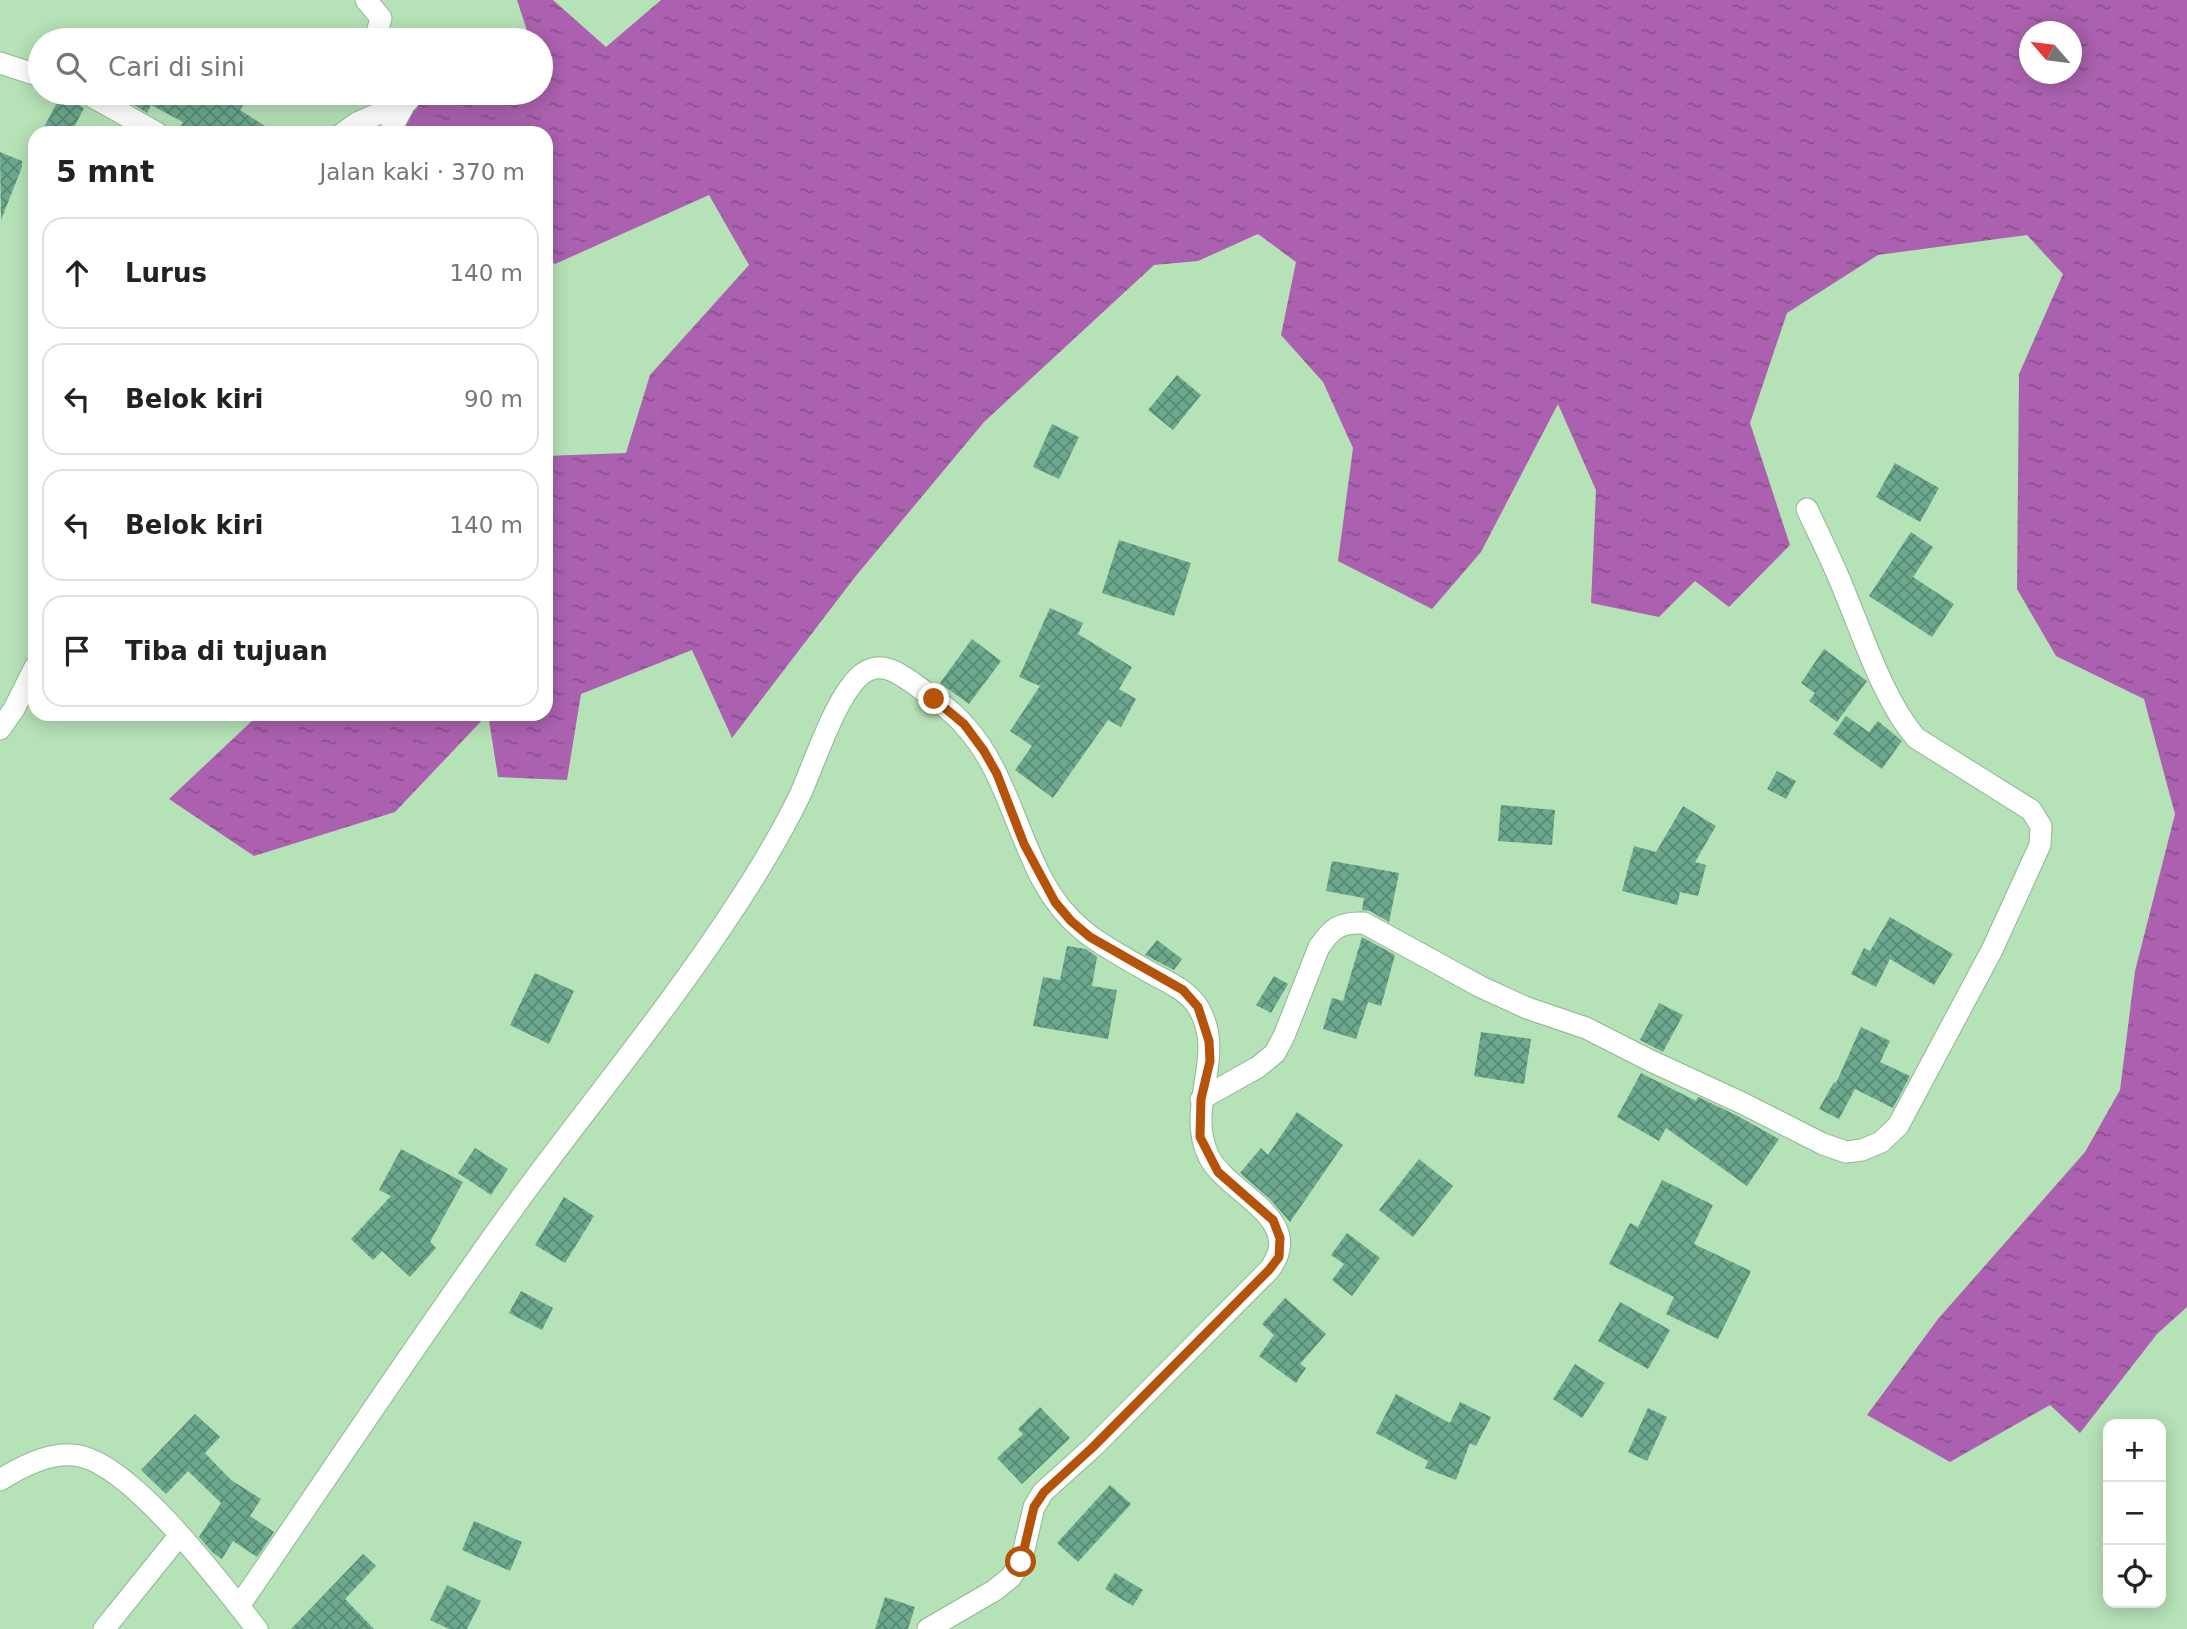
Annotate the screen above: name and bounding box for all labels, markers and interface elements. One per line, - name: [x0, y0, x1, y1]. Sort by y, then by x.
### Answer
- north arrow: [2019, 21, 2082, 84]
- search box: [28, 28, 553, 105]
- icon: search: [52, 48, 90, 86]
- text: Cari di sini: [108, 52, 245, 82]
- text: 5 mnt: [56, 154, 154, 189]
- text: Jalan kaki · 370 m: [319, 159, 525, 185]
- icon: ahead: [58, 254, 96, 292]
- text: Lurus: [125, 258, 207, 288]
- text: 140 m: [449, 260, 523, 286]
- icon: left: [58, 380, 96, 418]
- text: Belok kiri: [125, 384, 264, 414]
- text: 90 m: [464, 386, 523, 412]
- icon: left: [58, 506, 96, 544]
- text: Belok kiri: [125, 510, 264, 540]
- text: 140 m: [449, 512, 523, 538]
- icon: arrive: [58, 632, 96, 670]
- text: Tiba di tujuan: [125, 636, 328, 666]
- route end: [918, 683, 949, 714]
- map controls: [2103, 1419, 2166, 1608]
- button: +: [2103, 1419, 2166, 1482]
- button: −: [2103, 1482, 2166, 1545]
- button: locate: [2103, 1545, 2166, 1608]
- route start: [1005, 1546, 1036, 1577]

